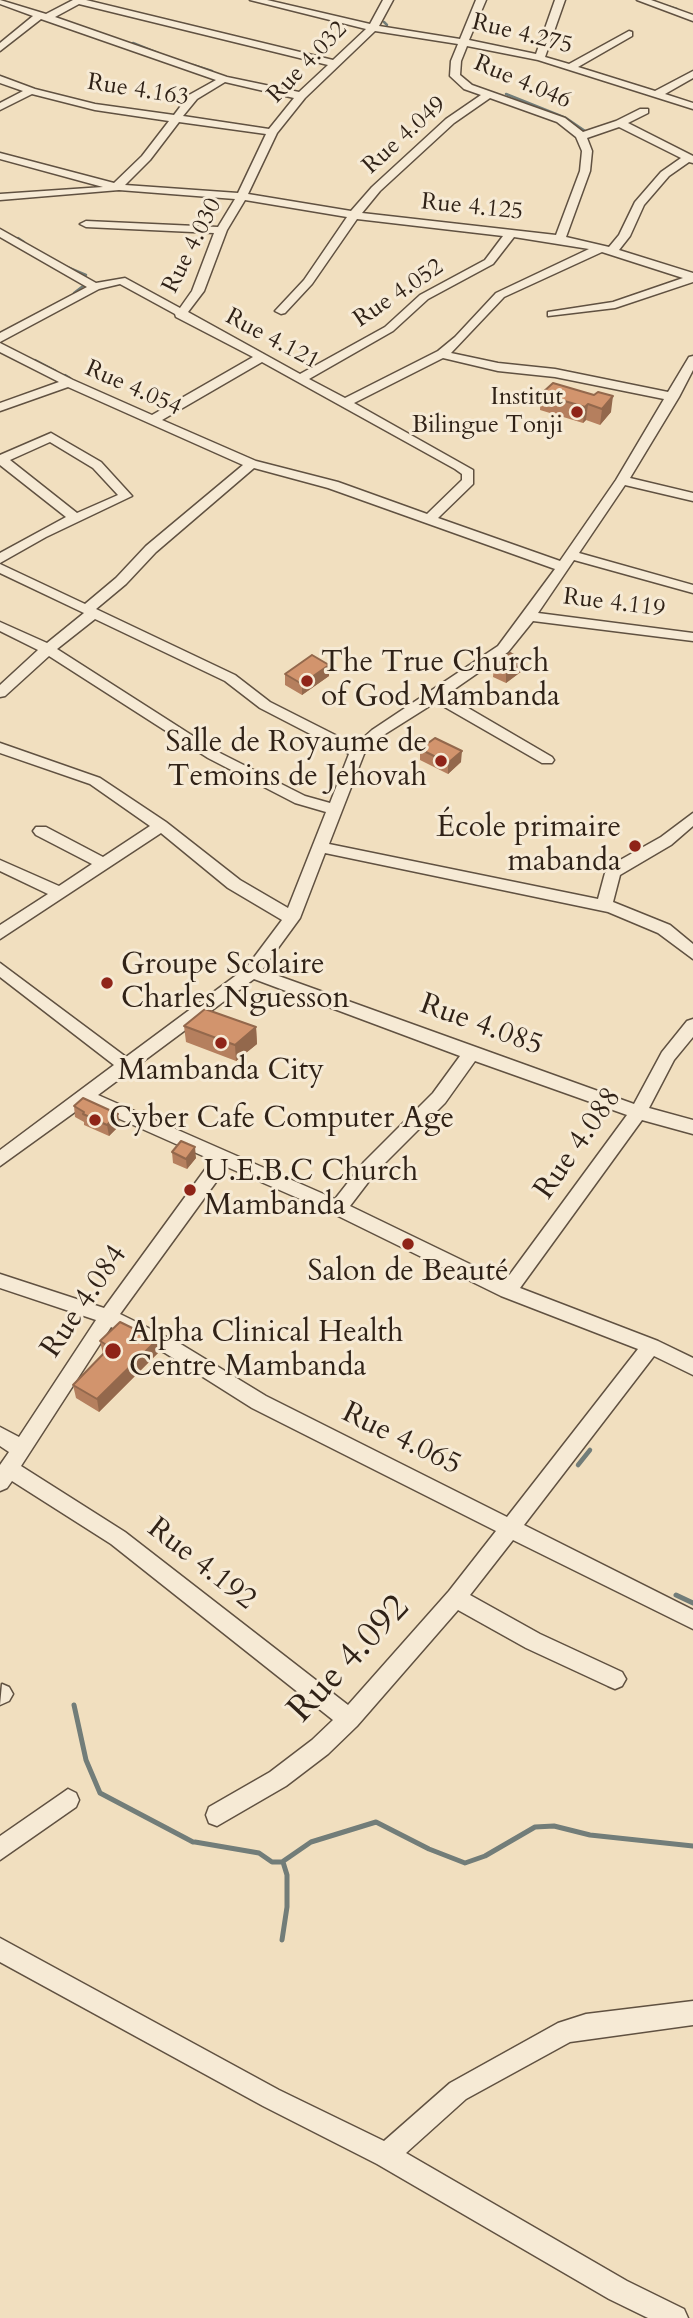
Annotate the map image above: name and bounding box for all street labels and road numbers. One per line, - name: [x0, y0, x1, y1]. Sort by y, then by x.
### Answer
- street label: Rue 4.275: [469, 9, 575, 61]
- street label: Rue 4.032: [262, 16, 354, 110]
- street label: Rue 4.046: [469, 50, 575, 116]
- street label: Rue 4.163: [85, 69, 191, 113]
- street label: Rue 4.049: [357, 91, 453, 181]
- street label: Rue 4.125: [420, 188, 524, 228]
- street label: Rue 4.030: [157, 194, 229, 298]
- street label: Rue 4.052: [348, 253, 450, 335]
- street label: Rue 4.121: [220, 303, 324, 377]
- street label: Rue 4.054: [80, 355, 186, 423]
- street label: Rue 4.119: [561, 583, 667, 625]
- street label: Rue 4.085: [415, 987, 547, 1065]
- street label: Rue 4.088: [528, 1081, 630, 1207]
- street label: Rue 4.084: [34, 1239, 136, 1365]
- street label: Rue 4.065: [336, 1396, 466, 1484]
- street label: Rue 4.192: [139, 1511, 263, 1619]
- street label: Rue 4.092: [280, 1587, 420, 1733]

